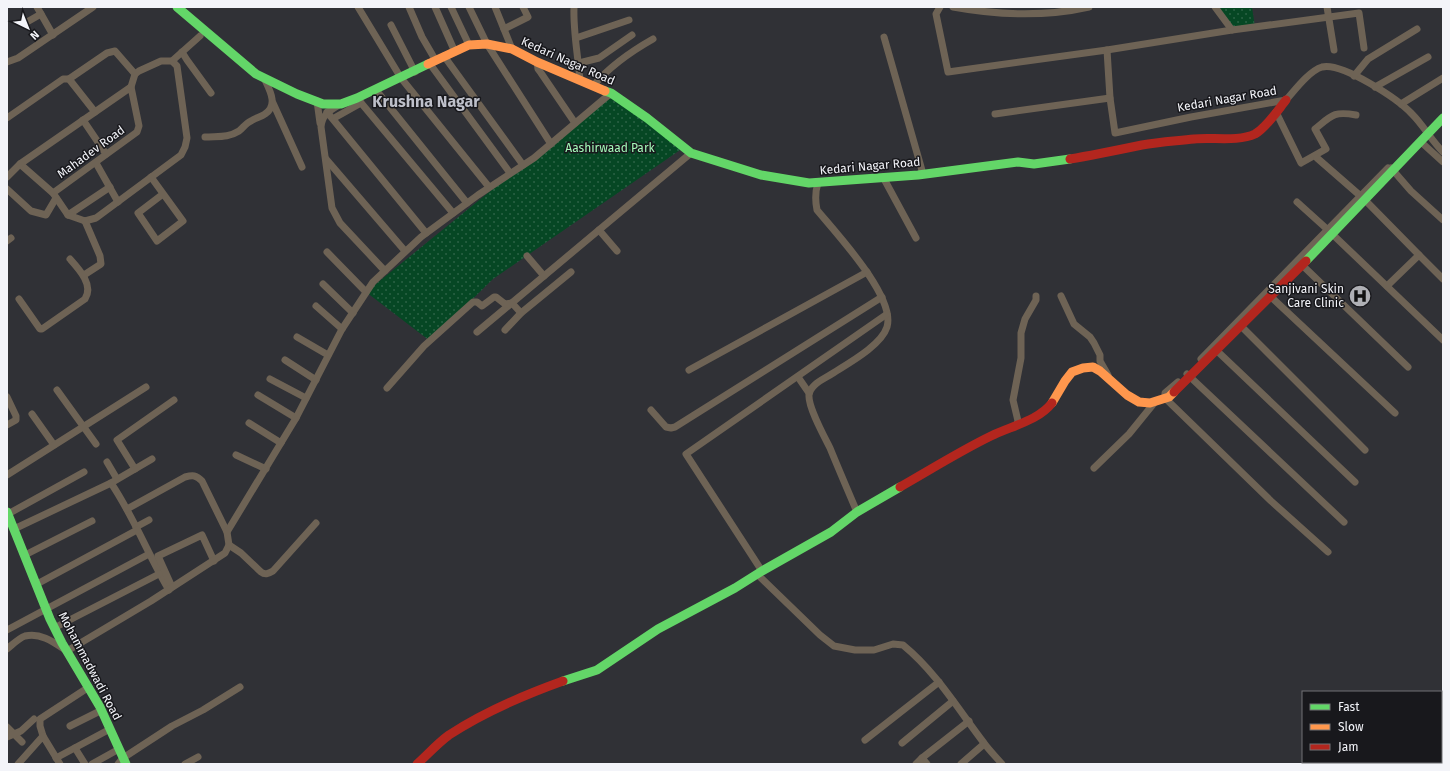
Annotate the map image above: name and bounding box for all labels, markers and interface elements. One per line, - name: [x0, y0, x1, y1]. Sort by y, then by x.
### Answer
- north arrow: [8, 8, 48, 48]
- text: N: [27, 28, 42, 42]
- street label: Kedari Nagar Road: [519, 34, 617, 88]
- street label: Kedari Nagar Road: [1176, 83, 1278, 115]
- district label: Krushna Nagar: [372, 92, 480, 111]
- street label: Mahadev Road: [55, 123, 127, 181]
- park label: Aashirwaad Park: [565, 141, 656, 155]
- street label: Kedari Nagar Road: [819, 155, 921, 177]
- place label: Sanjivani Skin Care Clinic: [1268, 282, 1344, 310]
- hospital icon: Sanjivani Skin Care Clinic: [1347, 283, 1373, 309]
- street label: Mohammadwadi Road: [56, 609, 124, 723]
- legend: [1302, 691, 1442, 763]
- text: Fast: [1338, 700, 1360, 714]
- text: Slow: [1338, 720, 1364, 734]
- text: Jam: [1338, 740, 1358, 754]

